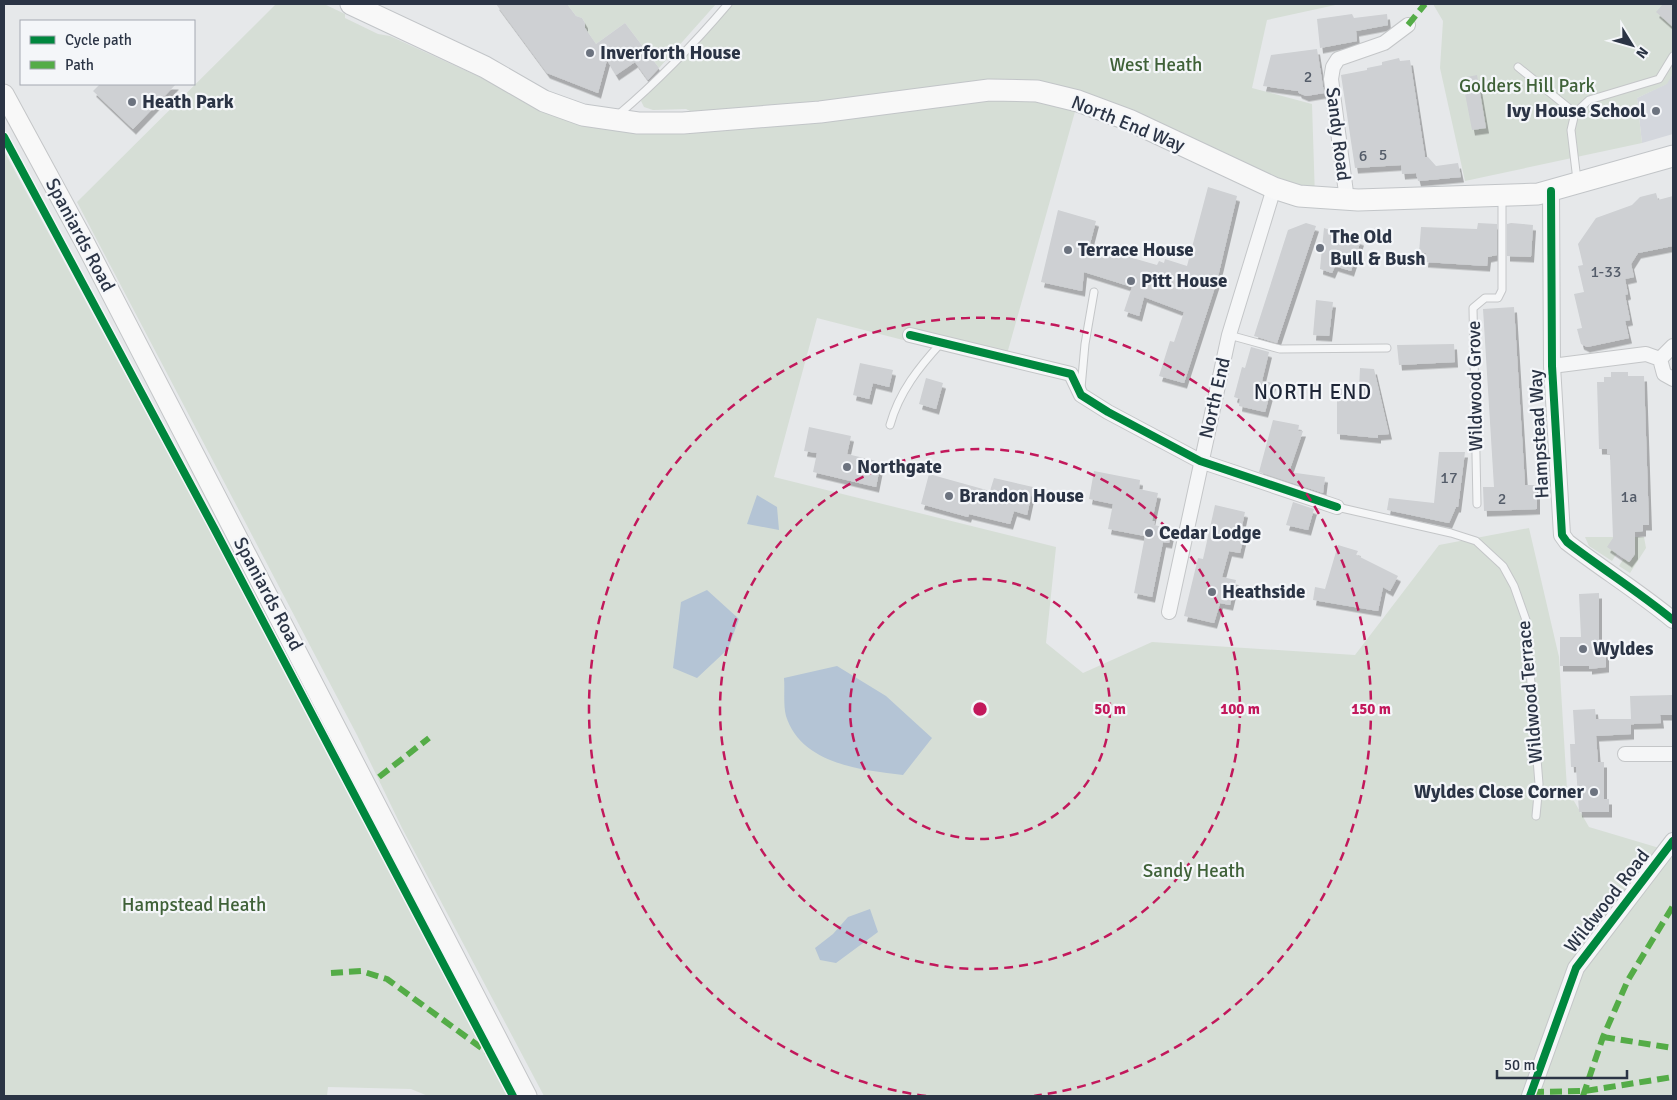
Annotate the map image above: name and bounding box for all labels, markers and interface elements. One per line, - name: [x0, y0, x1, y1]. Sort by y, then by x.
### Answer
- legend: [20, 20, 195, 85]
- north arrow: [1607, 20, 1657, 70]
- text: Cycle path: [65, 31, 132, 49]
- place label: Inverforth House: [600, 41, 741, 65]
- text: N: [1632, 44, 1652, 62]
- marker: Inverforth House: [584, 47, 596, 59]
- park label: West Heath: [1110, 53, 1202, 77]
- text: Path: [65, 56, 94, 74]
- house number: 2: [1304, 67, 1312, 87]
- park label: Golders Hill Park: [1459, 74, 1596, 98]
- street label: Sandy Road: [1320, 86, 1356, 182]
- place label: Heath Park: [142, 90, 234, 114]
- street label: North End Way: [1068, 90, 1188, 158]
- marker: Heath Park: [126, 96, 138, 108]
- place label: Ivy House School: [1506, 99, 1646, 123]
- marker: Ivy House School: [1650, 105, 1662, 117]
- house number: 5: [1379, 145, 1387, 165]
- house number: 6: [1359, 146, 1367, 166]
- street label: Spaniards Road: [40, 174, 120, 296]
- place label: The Old Bull & Bush: [1330, 225, 1425, 271]
- place label: Terrace House: [1078, 238, 1194, 262]
- marker: The Old Bull & Bush: [1314, 242, 1326, 254]
- marker: Terrace House: [1062, 244, 1074, 256]
- house number: 1-33: [1591, 262, 1621, 282]
- place label: Pitt House: [1141, 269, 1227, 293]
- marker: Pitt House: [1125, 275, 1137, 287]
- street label: Wildwood Grove: [1462, 320, 1488, 452]
- street label: North End: [1194, 355, 1236, 441]
- street label: Hampstead Way: [1524, 369, 1554, 499]
- district label: NORTH END: [1254, 379, 1372, 405]
- place label: Northgate: [857, 455, 942, 479]
- marker: Northgate: [841, 461, 853, 473]
- house number: 17: [1440, 468, 1458, 488]
- place label: Brandon House: [959, 484, 1084, 508]
- house number: 1a: [1621, 487, 1637, 507]
- house number: 2: [1498, 489, 1506, 509]
- marker: Brandon House: [943, 490, 955, 502]
- place label: Cedar Lodge: [1159, 521, 1261, 545]
- marker: Cedar Lodge: [1143, 527, 1155, 539]
- street label: Spaniards Road: [228, 533, 308, 655]
- place label: Heathside: [1222, 580, 1305, 604]
- marker: Heathside: [1206, 586, 1218, 598]
- street label: Wildwood Terrace: [1512, 620, 1548, 764]
- place label: Wyldes: [1593, 637, 1653, 661]
- marker: Wyldes: [1577, 643, 1589, 655]
- centre of rings: [971, 700, 989, 718]
- text: 50 m: [1094, 700, 1126, 718]
- text: 100 m: [1220, 700, 1260, 718]
- text: 150 m: [1351, 700, 1391, 718]
- place label: Wyldes Close Corner: [1414, 780, 1584, 804]
- marker: Wyldes Close Corner: [1588, 786, 1600, 798]
- street label: Wildwood Road: [1559, 844, 1655, 958]
- park label: Sandy Heath: [1143, 859, 1245, 883]
- park label: Hampstead Heath: [122, 893, 266, 917]
- scale bar: [1497, 1048, 1627, 1080]
- text: 50 m: [1504, 1056, 1535, 1074]

